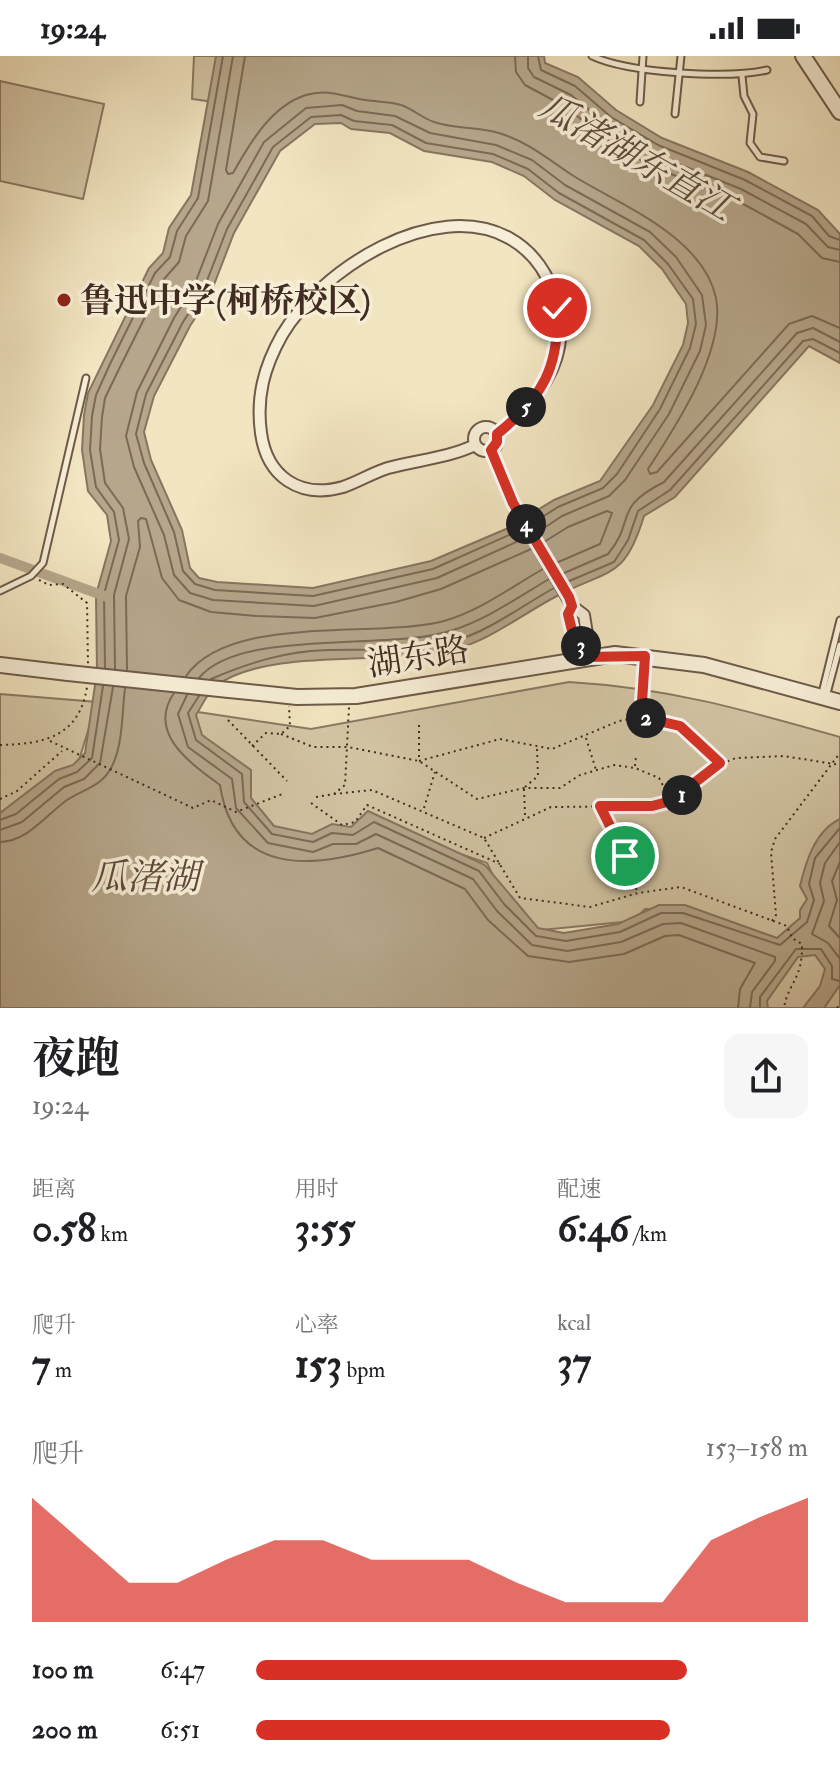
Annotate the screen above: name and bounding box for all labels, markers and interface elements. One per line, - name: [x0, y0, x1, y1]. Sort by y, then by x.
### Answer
- text: 19:24: [40, 10, 105, 47]
- water label: 瓜渚湖东直江: [531, 84, 745, 233]
- pin: [523, 274, 591, 342]
- place label: 鲁迅中学(柯桥校区): [80, 280, 371, 323]
- icon: check: [535, 286, 579, 330]
- marker: 鲁迅中学(柯桥校区): [55, 291, 73, 309]
- pin: 5: [506, 387, 546, 427]
- text: 5: [521, 393, 531, 421]
- pin: 4: [506, 504, 546, 544]
- text: 4: [520, 510, 532, 538]
- pin: 3: [561, 626, 601, 666]
- street label: 湖东路: [364, 628, 472, 687]
- text: 3: [577, 632, 585, 660]
- pin: 2: [626, 698, 666, 738]
- text: 2: [640, 704, 652, 732]
- pin: 1: [662, 775, 702, 815]
- text: 1: [678, 781, 686, 809]
- pin: [591, 822, 659, 890]
- icon: arrive: [603, 834, 647, 878]
- water label: 瓜渚湖: [91, 855, 205, 900]
- text: 夜跑: [32, 1032, 120, 1087]
- button: share: [724, 1034, 808, 1118]
- text: 19:24: [32, 1090, 88, 1122]
- text: 距离: [32, 1175, 76, 1203]
- text: 用时: [295, 1175, 339, 1203]
- text: 配速: [557, 1175, 601, 1203]
- text: 0.58: [32, 1203, 96, 1254]
- text: 3:55: [295, 1203, 355, 1254]
- text: 6:46: [557, 1203, 629, 1254]
- text: km: [96, 1220, 128, 1248]
- text: /km: [629, 1220, 667, 1248]
- text: kcal: [557, 1309, 591, 1337]
- text: 爬升: [32, 1311, 76, 1339]
- text: 心率: [295, 1311, 339, 1339]
- text: 37: [557, 1337, 591, 1388]
- text: 7: [32, 1339, 50, 1390]
- text: 153: [295, 1339, 342, 1390]
- text: m: [50, 1356, 72, 1384]
- text: bpm: [342, 1356, 385, 1384]
- text: 153–158 m: [706, 1432, 808, 1464]
- text: 爬升: [32, 1438, 84, 1470]
- text: 100 m: [32, 1654, 93, 1686]
- text: 6:47: [160, 1654, 205, 1686]
- text: 200 m: [32, 1714, 97, 1746]
- text: 6:51: [160, 1714, 200, 1746]

